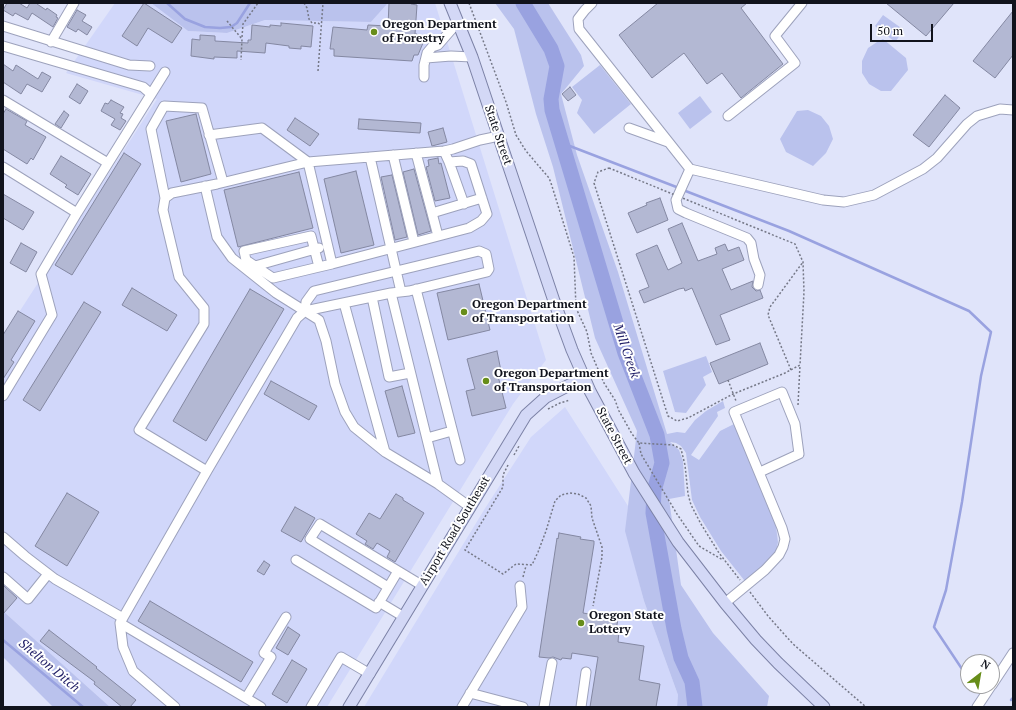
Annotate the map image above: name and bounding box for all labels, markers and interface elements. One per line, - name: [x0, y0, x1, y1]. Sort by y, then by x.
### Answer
- scale bar: [872, 16, 935, 42]
- place label: Oregon Department of Forestry: [382, 18, 497, 46]
- text: 50 m: [877, 23, 903, 38]
- marker: Oregon Department of Forestry: [369, 27, 379, 37]
- street label: State Street: [481, 103, 515, 167]
- place label: Oregon Department of Transportation: [472, 298, 587, 326]
- marker: Oregon Department of Transportation: [459, 307, 469, 317]
- water label: Mill Creek: [609, 322, 643, 380]
- place label: Oregon Department of Transportaion: [494, 367, 609, 395]
- marker: Oregon Department of Transportaion: [481, 376, 491, 386]
- street label: State Street: [593, 405, 635, 467]
- street label: Airport Road Southeast: [417, 474, 493, 588]
- place label: Oregon State Lottery: [589, 609, 664, 637]
- marker: Oregon State Lottery: [576, 618, 586, 628]
- water label: Shelton Ditch: [15, 636, 83, 696]
- north arrow: [960, 654, 1000, 694]
- text: N: [978, 656, 993, 673]

